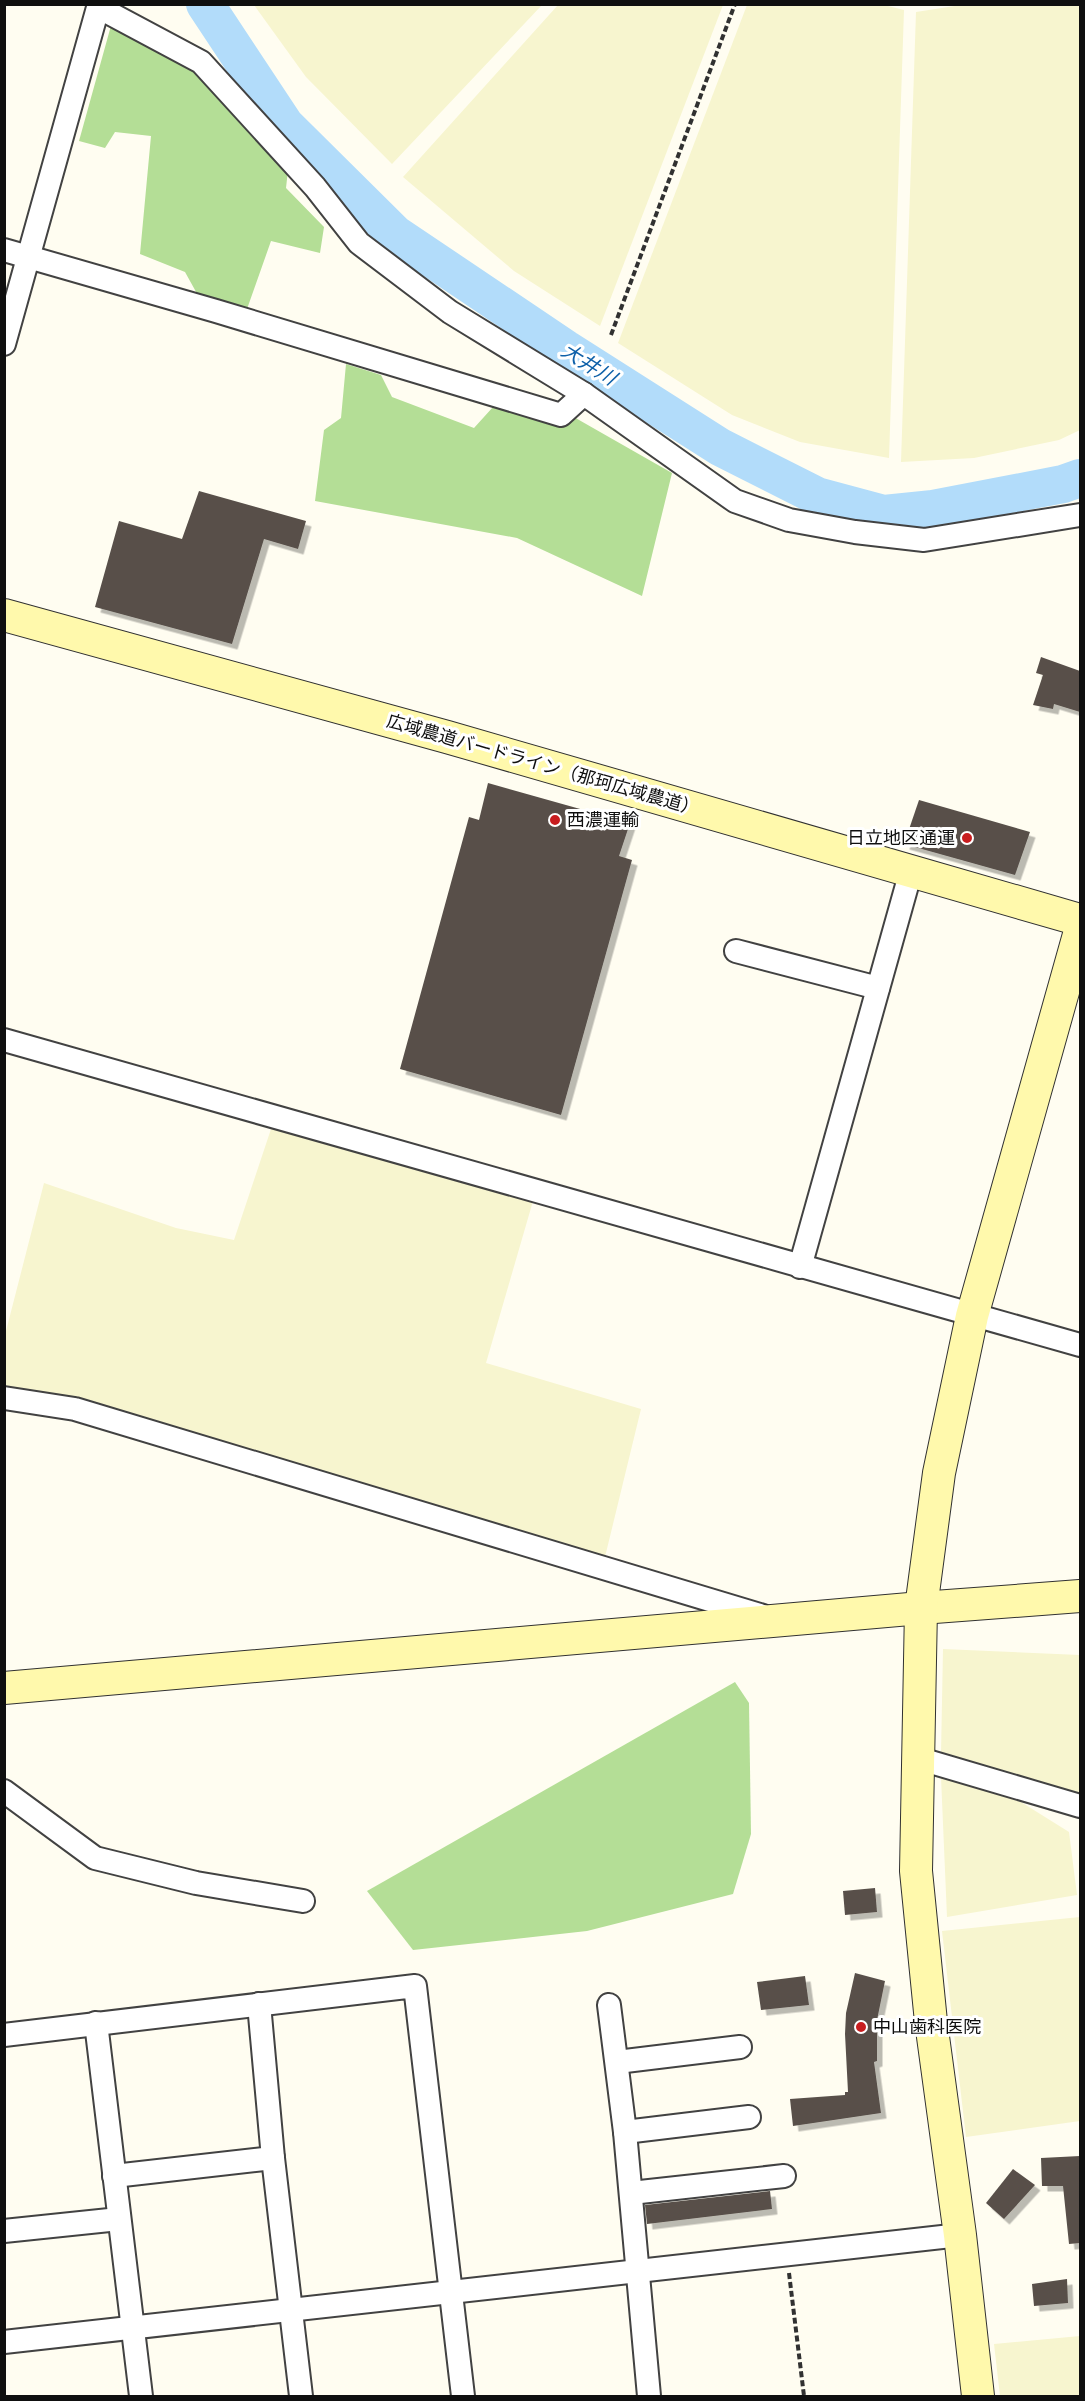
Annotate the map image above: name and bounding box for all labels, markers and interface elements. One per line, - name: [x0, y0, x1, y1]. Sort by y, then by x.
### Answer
- water label: 大井川: [558, 339, 622, 390]
- street label: 広域農道バードライン（那珂広域農道）: [385, 711, 701, 819]
- place label: 西濃運輸: [567, 810, 639, 830]
- marker: 西濃運輸: [548, 813, 562, 827]
- place label: 日立地区通運: [847, 828, 955, 848]
- marker: 日立地区通運: [960, 831, 974, 845]
- place label: 中山歯科医院: [873, 2017, 981, 2037]
- marker: 中山歯科医院: [854, 2020, 868, 2034]

